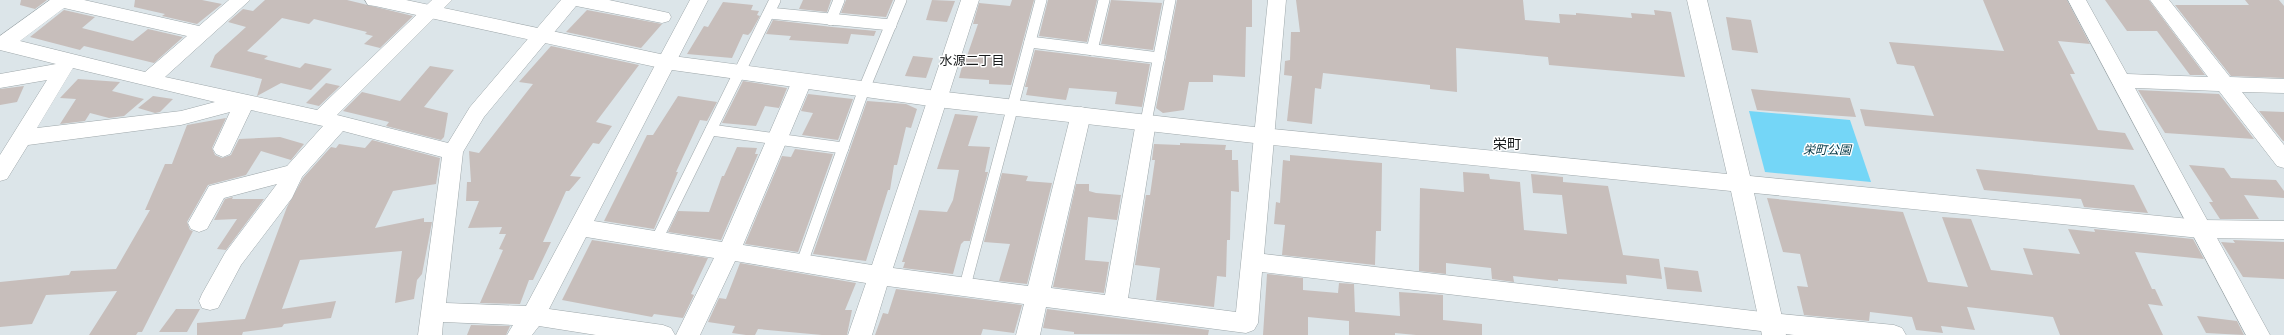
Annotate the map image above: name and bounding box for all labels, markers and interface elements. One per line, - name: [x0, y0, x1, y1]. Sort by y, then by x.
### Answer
- district label: 水源二丁目: [939, 50, 1005, 69]
- district label: 栄町: [1493, 133, 1521, 153]
- park label: 栄町公園: [1803, 140, 1853, 157]

